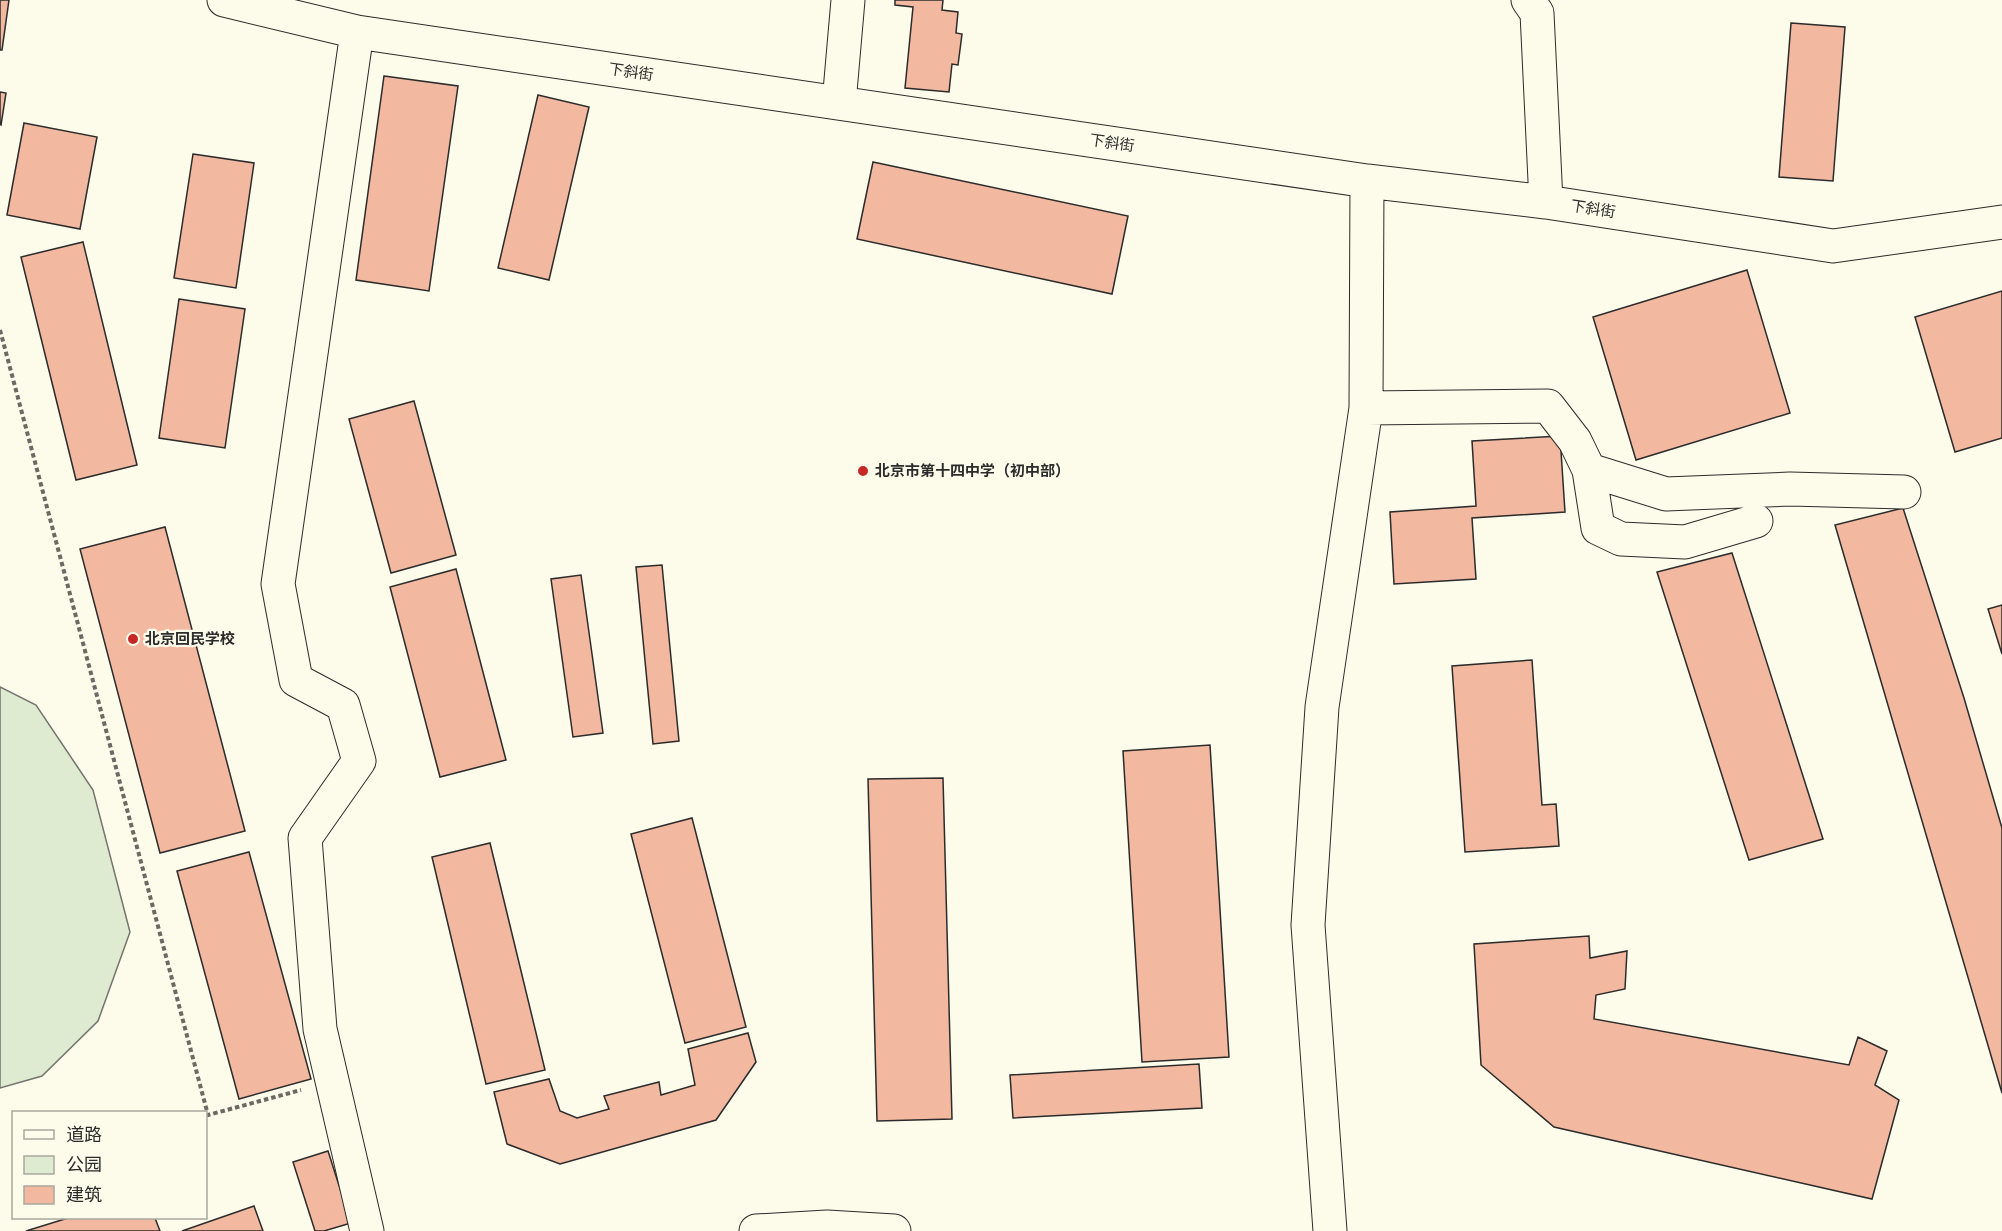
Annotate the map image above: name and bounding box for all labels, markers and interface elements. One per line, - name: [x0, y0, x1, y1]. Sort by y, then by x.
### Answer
- street label: 下斜街: [607, 60, 655, 84]
- street label: 下斜街: [1088, 131, 1136, 155]
- street label: 下斜街: [1569, 197, 1617, 221]
- place label: 北京市第十四中学（初中部）: [875, 462, 1070, 480]
- marker: 北京市第十四中学（初中部）: [856, 464, 870, 478]
- place label: 北京回民学校: [145, 630, 235, 648]
- marker: 北京回民学校: [126, 632, 140, 646]
- legend: [12, 1111, 207, 1219]
- text: 道路: [66, 1124, 102, 1146]
- text: 公园: [66, 1154, 102, 1176]
- text: 建筑: [66, 1184, 102, 1206]

